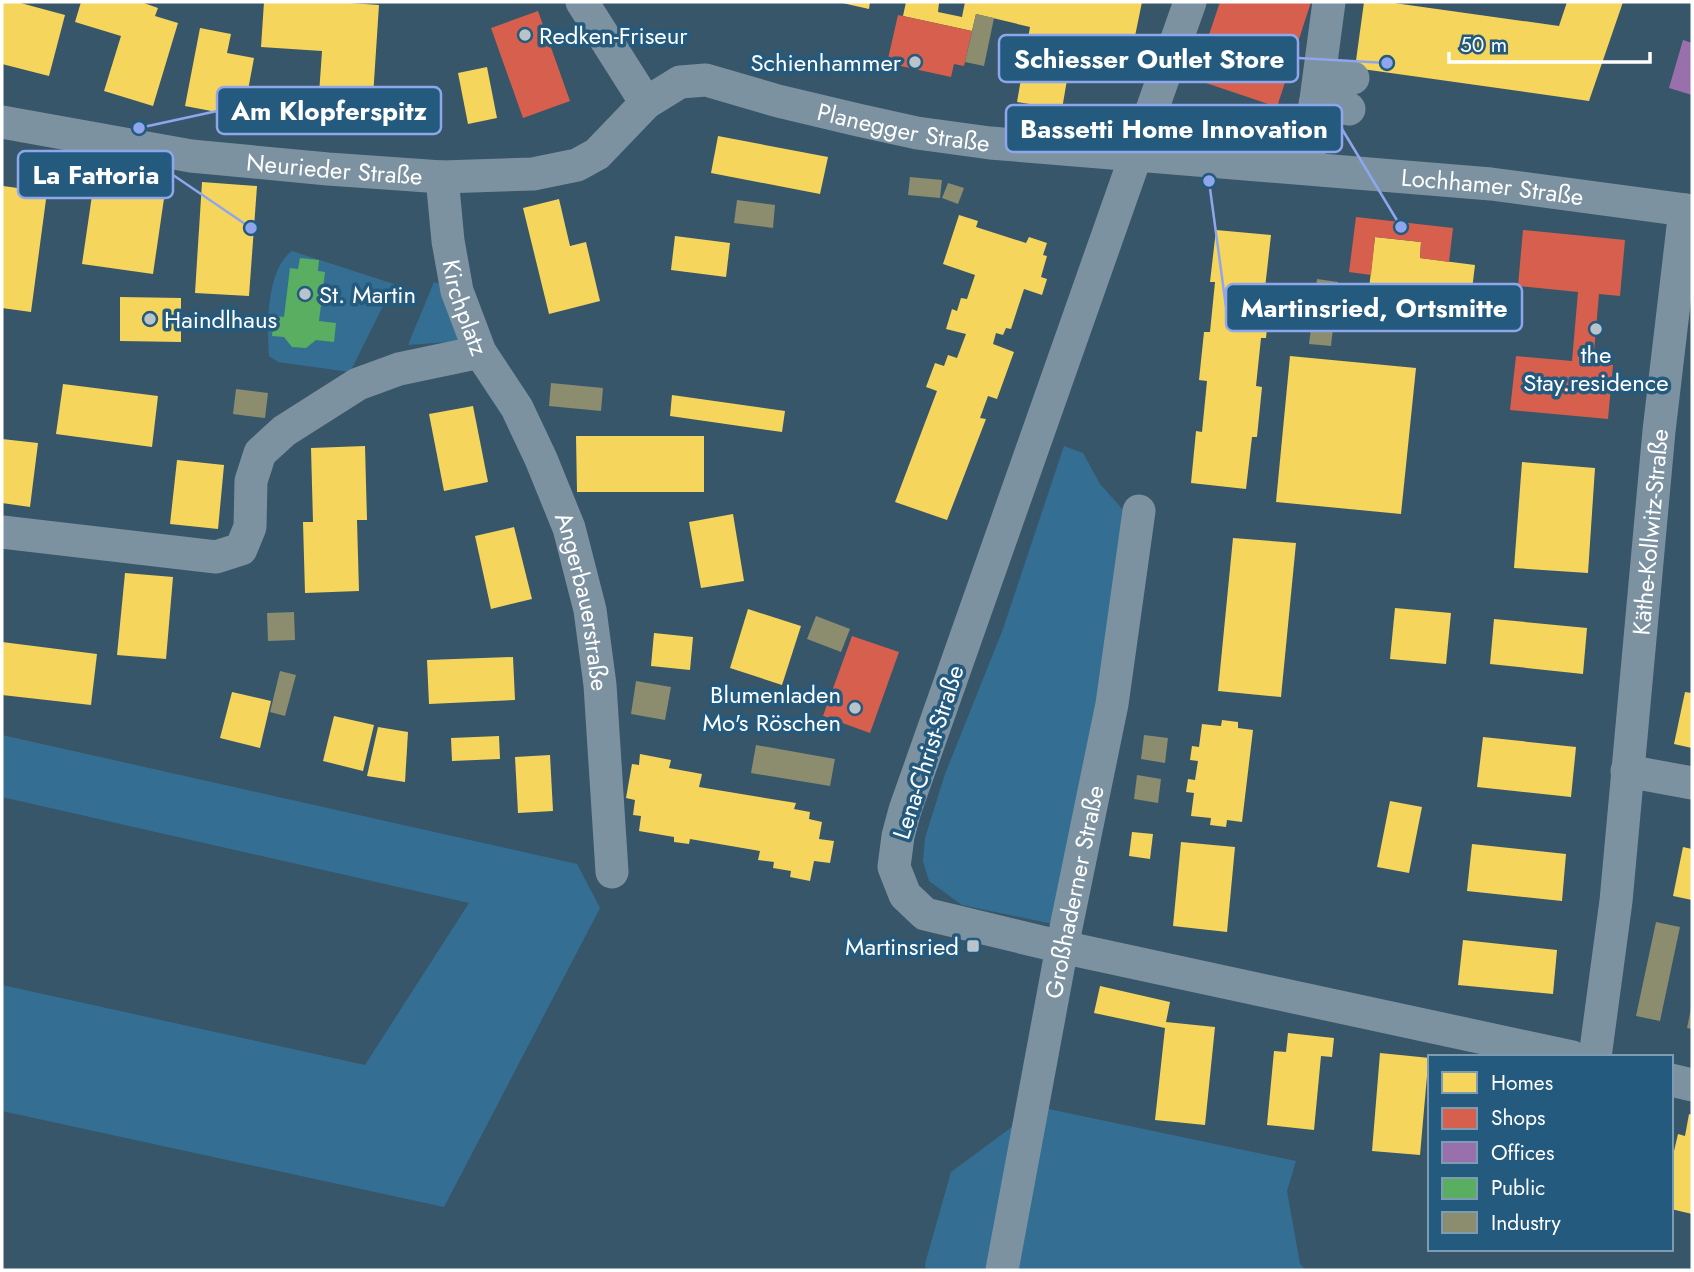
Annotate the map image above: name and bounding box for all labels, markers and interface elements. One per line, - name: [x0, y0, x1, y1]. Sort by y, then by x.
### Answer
- place label: Redken-Friseur: [539, 18, 688, 53]
- scale bar: [1449, 21, 1650, 65]
- marker: Redken-Friseur: [517, 27, 533, 43]
- text: 50 m: [1460, 30, 1507, 60]
- callout: Schiesser Outlet Store: [999, 35, 1298, 82]
- text: Schiesser Outlet Store: [1014, 40, 1284, 78]
- place label: Schienhammer: [750, 45, 902, 80]
- marker: Schienhammer: [907, 54, 923, 70]
- callout: Am Klopferspitz: [217, 87, 441, 134]
- text: Am Klopferspitz: [230, 92, 428, 130]
- street label: Planegger Straße: [814, 93, 992, 160]
- callout: Bassetti Home Innovation: [1006, 105, 1342, 152]
- text: Bassetti Home Innovation: [1020, 110, 1328, 148]
- street label: Neurieder Straße: [245, 144, 424, 193]
- callout: La Fattoria: [18, 151, 173, 198]
- text: La Fattoria: [33, 156, 159, 194]
- street label: Lochhamer Straße: [1400, 159, 1586, 214]
- street label: Kirchplatz: [434, 257, 497, 360]
- place label: St. Martin: [319, 277, 416, 312]
- callout: Martinsried, Ortsmitte: [1226, 284, 1522, 331]
- marker: St. Martin: [297, 286, 313, 302]
- text: Martinsried, Ortsmitte: [1240, 289, 1508, 327]
- place label: Haindlhaus: [164, 302, 277, 337]
- marker: Haindlhaus: [142, 311, 158, 327]
- marker: the Stay.residence: [1588, 321, 1604, 337]
- place label: the Stay.residence: [1523, 337, 1669, 400]
- street label: Käthe-Kollwitz-Straße: [1623, 427, 1677, 637]
- street label: Angerbauerstraße: [547, 506, 618, 693]
- street label: Lena-Christ-Straße: [883, 661, 973, 843]
- place label: Blumenladen Mo's Röschen: [703, 677, 841, 740]
- marker: Blumenladen Mo's Röschen: [847, 700, 863, 716]
- street label: Großhaderner Straße: [1035, 782, 1112, 1001]
- place label: Martinsried: [845, 929, 959, 964]
- marker: Martinsried: [965, 938, 981, 954]
- legend: [1428, 1055, 1673, 1251]
- text: Homes: [1491, 1068, 1553, 1098]
- text: Shops: [1491, 1103, 1545, 1133]
- text: Offices: [1491, 1138, 1554, 1168]
- text: Public: [1491, 1173, 1545, 1203]
- text: Industry: [1491, 1208, 1562, 1238]

